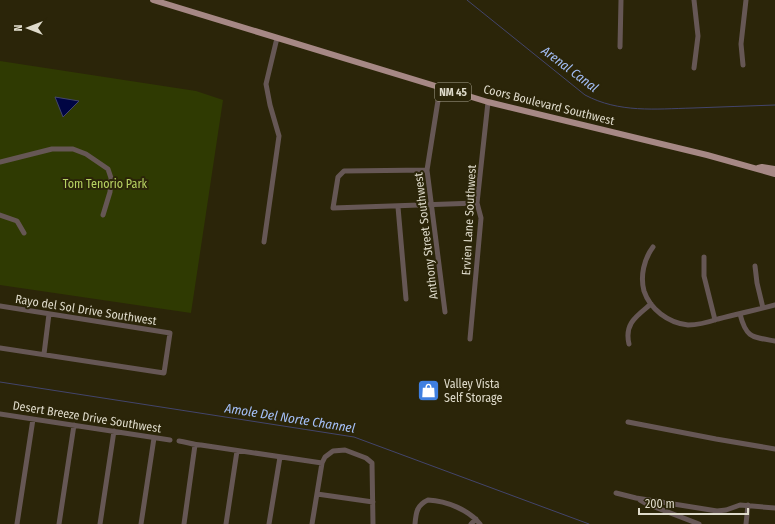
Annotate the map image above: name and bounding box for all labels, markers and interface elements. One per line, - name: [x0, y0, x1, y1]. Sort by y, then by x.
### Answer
- north arrow: [8, 8, 48, 48]
- text: N: [12, 25, 25, 31]
- water label: Arenal Canal: [538, 42, 602, 96]
- street label: Coors Boulevard Southwest: [482, 82, 616, 128]
- road number: NM 45: [435, 83, 471, 101]
- street label: Ervien Lane Southwest: [459, 164, 479, 276]
- street label: Anthony Street Southwest: [411, 172, 441, 300]
- park label: Tom Tenorio Park: [63, 177, 148, 191]
- street label: Rayo del Sol Drive Southwest: [14, 292, 158, 328]
- place label: Valley Vista Self Storage: [444, 377, 503, 405]
- shop icon: Valley Vista Self Storage: [416, 378, 442, 404]
- street label: Desert Breeze Drive Southwest: [12, 398, 162, 436]
- water label: Amole Del Norte Channel: [223, 400, 357, 436]
- scale bar: [639, 490, 748, 516]
- text: 200 m: [645, 497, 675, 511]

